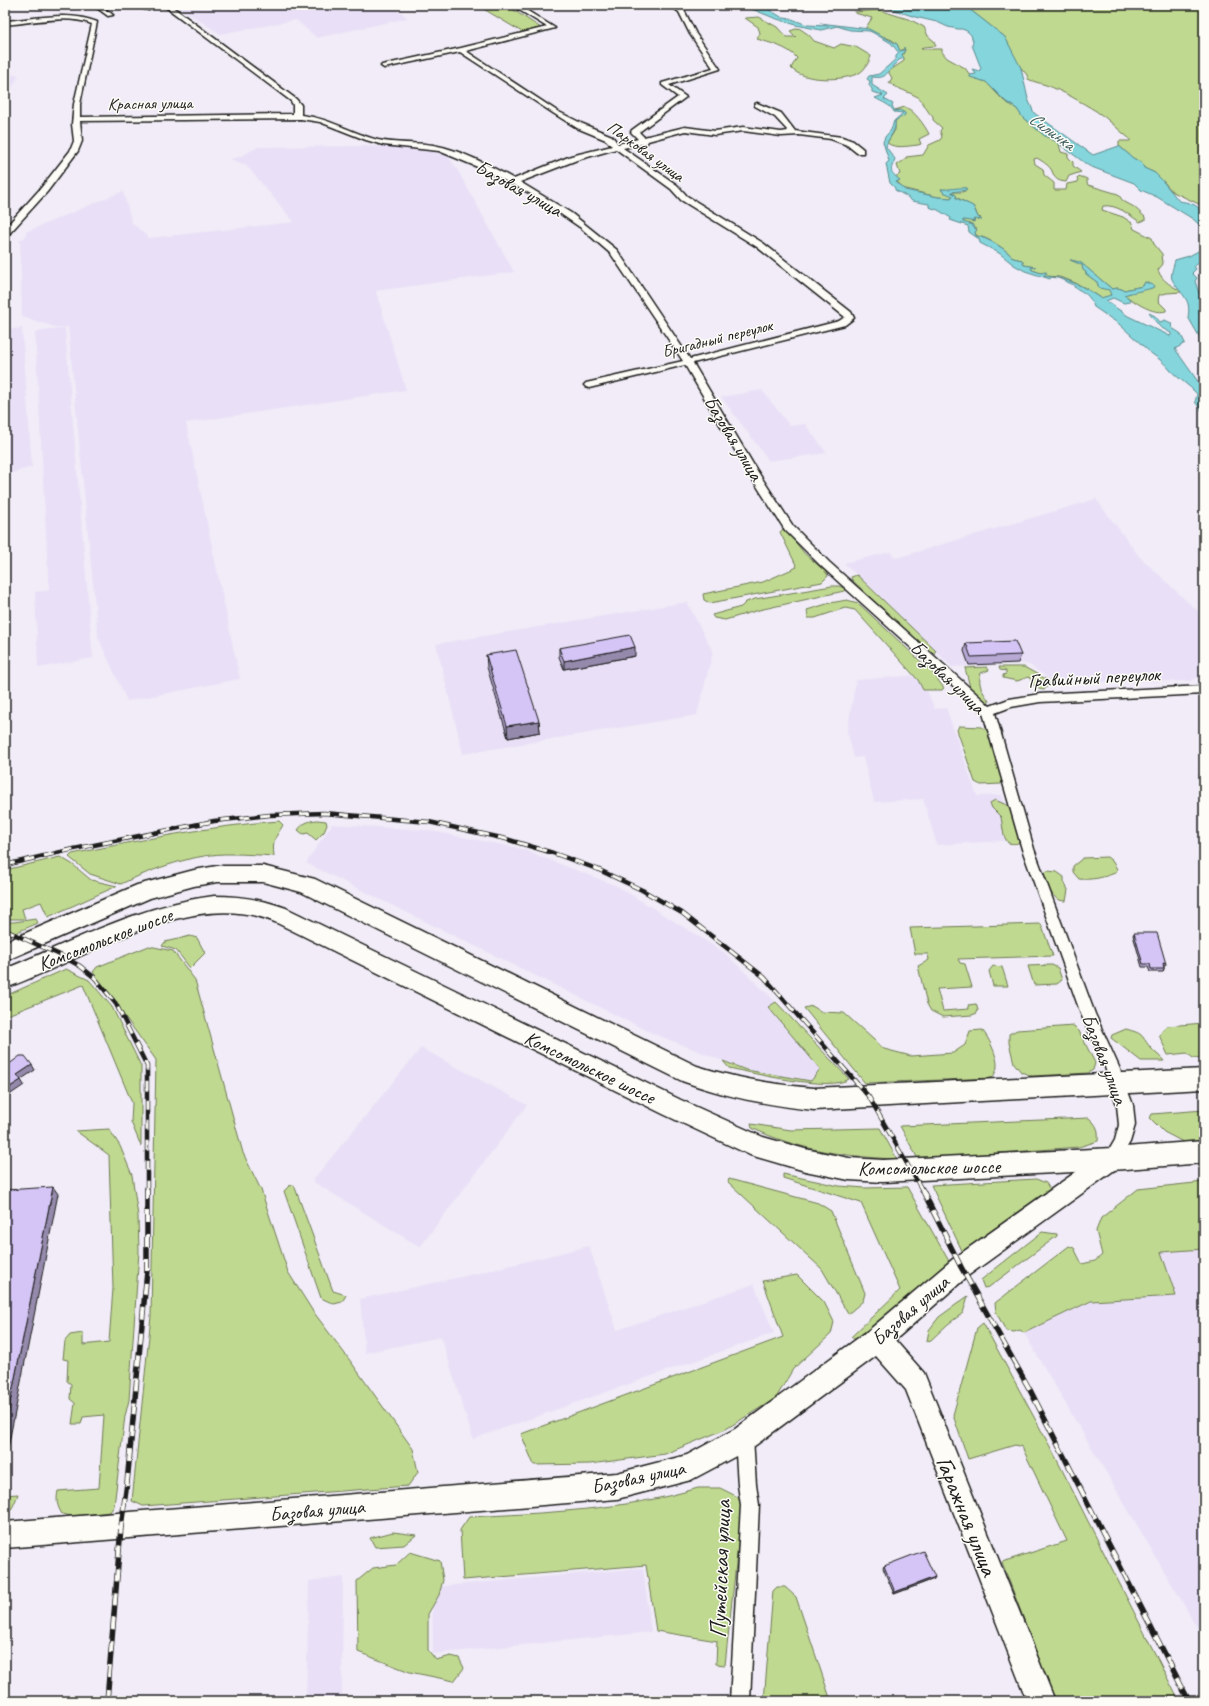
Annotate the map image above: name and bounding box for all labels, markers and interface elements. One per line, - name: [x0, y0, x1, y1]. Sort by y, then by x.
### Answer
- street label: Красная улица: [107, 92, 195, 115]
- water label: Силинка: [1025, 107, 1081, 156]
- street label: Парковая улица: [603, 116, 690, 187]
- street label: Базовая улица: [471, 154, 567, 224]
- street label: Бригадный переулок: [660, 314, 776, 362]
- street label: Базовая улица: [698, 391, 769, 487]
- street label: Базовая улица: [904, 635, 991, 721]
- street label: Гравийный переулок: [1028, 661, 1162, 693]
- street label: Комсомольское шоссе: [34, 902, 177, 977]
- street label: Базовая улица: [1075, 1010, 1134, 1109]
- street label: Комсомольское шоссе: [520, 1025, 661, 1111]
- street label: Комсомольское шоссе: [858, 1154, 1002, 1181]
- street label: Базовая улица: [866, 1269, 956, 1352]
- street label: Гаражная улица: [929, 1452, 1005, 1582]
- street label: Базовая улица: [589, 1455, 689, 1501]
- street label: Базовая улица: [269, 1494, 367, 1528]
- street label: Путейская улица: [703, 1498, 737, 1639]

